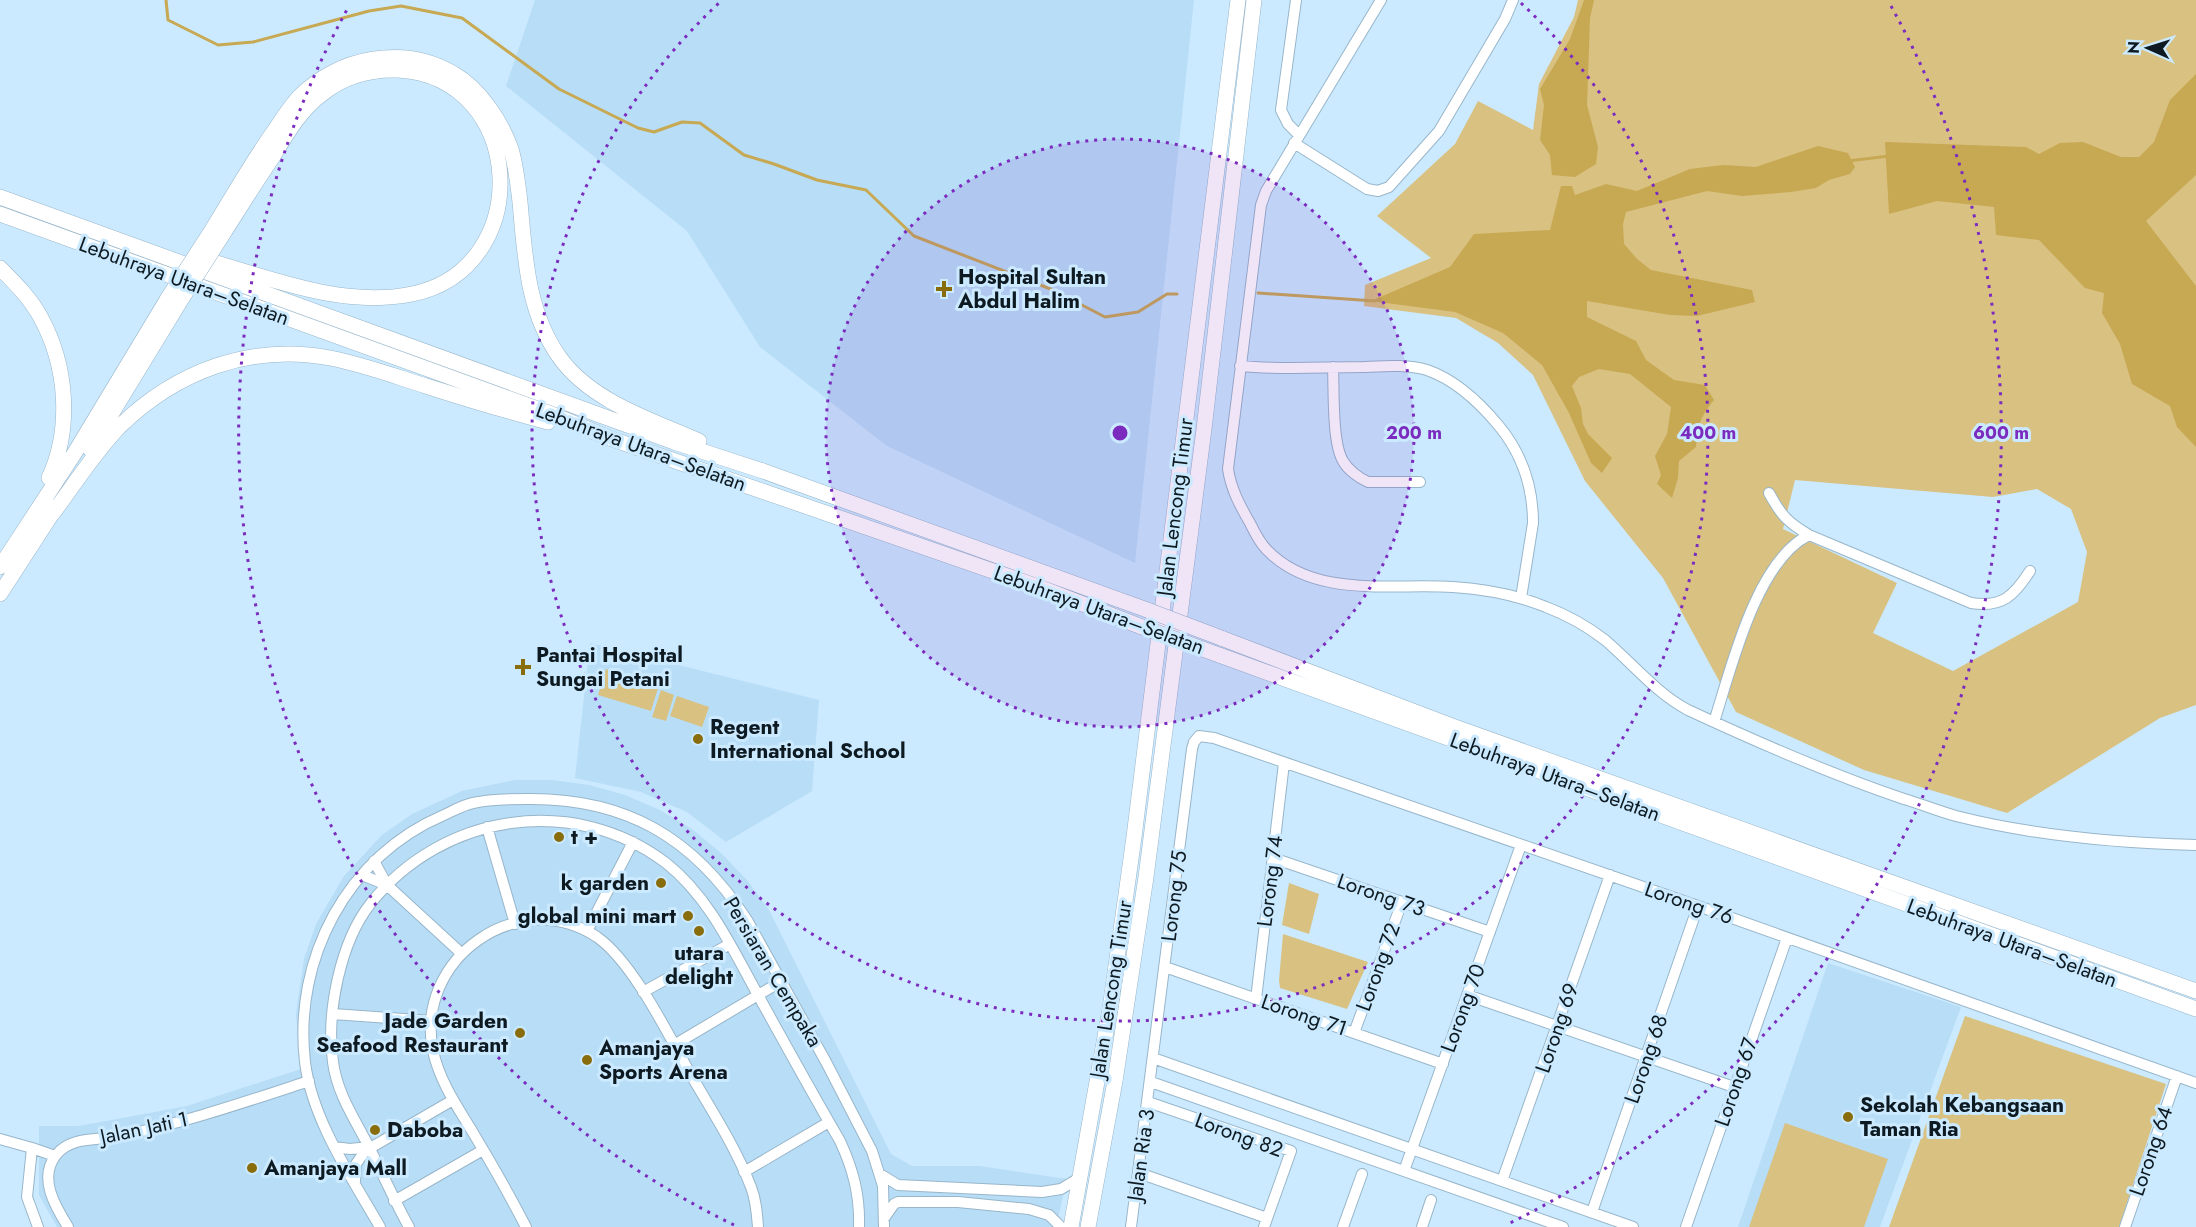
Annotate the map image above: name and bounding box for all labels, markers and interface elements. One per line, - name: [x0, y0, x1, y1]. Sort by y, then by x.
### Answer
- north arrow: [2118, 18, 2178, 78]
- text: N: [2122, 40, 2145, 54]
- street label: Lebuhraya Utara–Selatan: [75, 229, 293, 333]
- place label: Hospital Sultan Abdul Halim: [957, 262, 1106, 316]
- marker: Hospital Sultan Abdul Halim: [935, 280, 953, 298]
- street label: Lebuhraya Utara–Selatan: [532, 395, 750, 499]
- street label: Jalan Lencong Timur: [1149, 415, 1201, 601]
- text: 200 m: [1386, 420, 1442, 446]
- text: 400 m: [1680, 420, 1736, 446]
- text: 600 m: [1973, 420, 2029, 446]
- centre of rings: [1110, 423, 1130, 443]
- street label: Lebuhraya Utara–Selatan: [990, 558, 1208, 662]
- place label: Pantai Hospital Sungai Petani: [536, 640, 683, 694]
- marker: Pantai Hospital Sungai Petani: [514, 658, 532, 676]
- place label: Regent International School: [710, 712, 906, 766]
- street label: Lebuhraya Utara–Selatan: [1446, 725, 1664, 829]
- marker: Regent International School: [691, 732, 705, 746]
- place label: t +: [571, 822, 598, 852]
- marker: t +: [552, 830, 566, 844]
- street label: Lorong 74: [1250, 834, 1290, 928]
- street label: Lorong 75: [1154, 849, 1194, 943]
- street label: Lorong 73: [1333, 866, 1429, 924]
- place label: k garden: [561, 868, 649, 898]
- street label: Lorong 76: [1641, 874, 1737, 932]
- marker: k garden: [654, 876, 668, 890]
- street label: Persiaran Cempaka: [716, 891, 830, 1053]
- street label: Lebuhraya Utara–Selatan: [1903, 891, 2121, 995]
- street label: Jalan Lencong Timur: [1082, 897, 1140, 1083]
- place label: global mini mart: [518, 901, 676, 931]
- marker: global mini mart: [681, 909, 695, 923]
- street label: Lorong 72: [1348, 919, 1408, 1015]
- marker: utara delight: [692, 924, 706, 938]
- place label: utara delight: [665, 938, 733, 992]
- street label: Lorong 70: [1433, 960, 1493, 1056]
- street label: Lorong 69: [1528, 979, 1586, 1077]
- street label: Lorong 71: [1257, 986, 1351, 1044]
- place label: Jade Garden Seafood Restaurant: [316, 1006, 508, 1060]
- street label: Lorong 68: [1617, 1011, 1675, 1107]
- marker: Jade Garden Seafood Restaurant: [513, 1026, 527, 1040]
- place label: Amanjaya Sports Arena: [598, 1033, 728, 1087]
- street label: Lorong 67: [1707, 1034, 1765, 1130]
- marker: Amanjaya Sports Arena: [580, 1053, 594, 1067]
- place label: Sekolah Kebangsaan Taman Ria: [1860, 1090, 2064, 1144]
- street label: Lorong 64: [2122, 1102, 2180, 1200]
- street label: Jalan Jati 1: [95, 1104, 191, 1153]
- street label: Lorong 82: [1191, 1105, 1287, 1165]
- street label: Jalan Ria 3: [1119, 1107, 1162, 1206]
- marker: Sekolah Kebangsaan Taman Ria: [1841, 1110, 1855, 1124]
- place label: Daboba: [387, 1115, 463, 1145]
- marker: Daboba: [368, 1123, 382, 1137]
- place label: Amanjaya Mall: [263, 1153, 407, 1183]
- marker: Amanjaya Mall: [245, 1161, 259, 1175]

